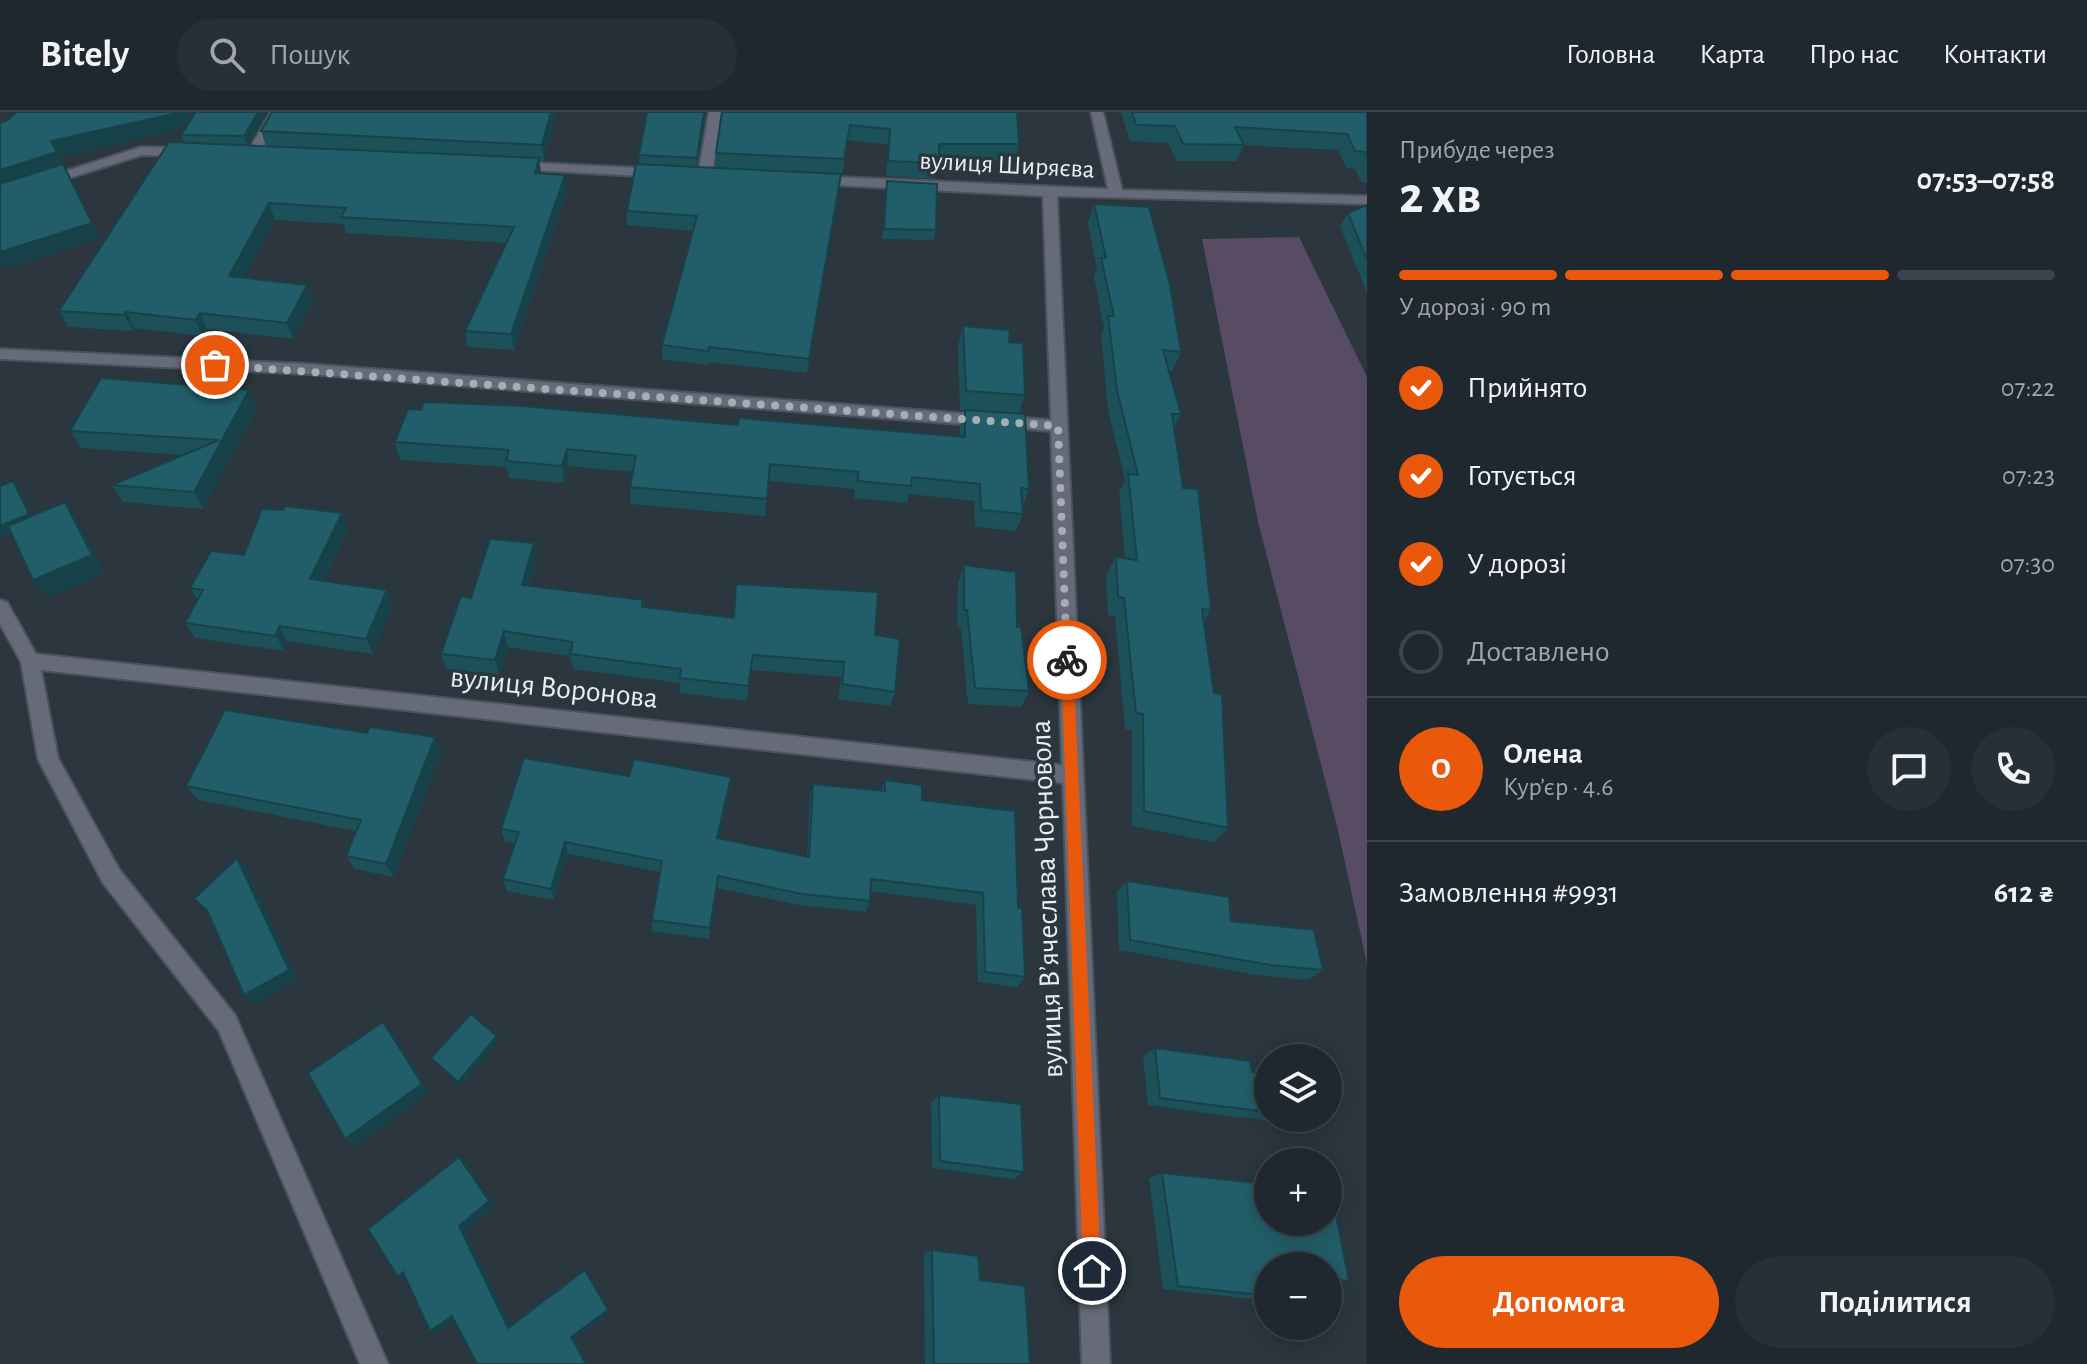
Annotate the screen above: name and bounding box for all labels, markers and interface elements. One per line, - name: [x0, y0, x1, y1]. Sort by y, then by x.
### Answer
- search box: [177, 19, 737, 91]
- icon: search: [205, 33, 249, 77]
- text: Bitely: [40, 36, 129, 74]
- text: Пошук: [269, 40, 350, 70]
- text: Головна: [1566, 41, 1655, 69]
- text: Карта: [1699, 41, 1765, 69]
- text: Про нас: [1809, 41, 1899, 69]
- text: Контакти: [1943, 41, 2047, 69]
- text: Прибуде через: [1399, 137, 1555, 163]
- street label: вулиця Ширяєва: [919, 147, 1095, 183]
- text: 07:53–07:58: [1917, 165, 2055, 195]
- text: 2 хв: [1399, 170, 1481, 222]
- text: У дорозі · 90 m: [1399, 294, 1551, 320]
- pin: [181, 331, 249, 399]
- icon: bag: [193, 343, 237, 387]
- icon: check: [1399, 366, 1443, 410]
- text: Прийнято: [1467, 373, 1587, 403]
- text: 07:22: [2001, 375, 2055, 401]
- icon: check: [1399, 454, 1443, 498]
- text: Готується: [1467, 461, 1577, 491]
- text: 07:23: [2002, 463, 2055, 489]
- icon: check: [1399, 542, 1443, 586]
- text: У дорозі: [1467, 549, 1567, 579]
- text: 07:30: [2000, 551, 2055, 577]
- courier: [1027, 620, 1107, 700]
- text: Доставлено: [1467, 637, 1610, 667]
- icon: bike: [1045, 638, 1089, 682]
- street label: вулиця Воронова: [449, 662, 659, 714]
- street label: вулиця Вʼячеслава Чорновола: [1026, 719, 1068, 1079]
- button: chat: [1867, 727, 1951, 811]
- button: phone: [1971, 727, 2055, 811]
- text: Олена: [1503, 739, 1583, 769]
- text: О: [1431, 754, 1451, 784]
- text: Кур’єр · 4.6: [1503, 774, 1613, 800]
- text: Замовлення #9931: [1399, 878, 1619, 908]
- text: 612 ₴: [1994, 878, 2055, 908]
- map controls: [1254, 1044, 1342, 1340]
- button: layers: [1254, 1044, 1342, 1132]
- button: +: [1254, 1148, 1342, 1236]
- pin: [1058, 1237, 1126, 1305]
- icon: home: [1070, 1249, 1114, 1293]
- button: −: [1254, 1252, 1342, 1340]
- button: Допомога: [1399, 1256, 1719, 1348]
- button: Поділитися: [1735, 1256, 2055, 1348]

